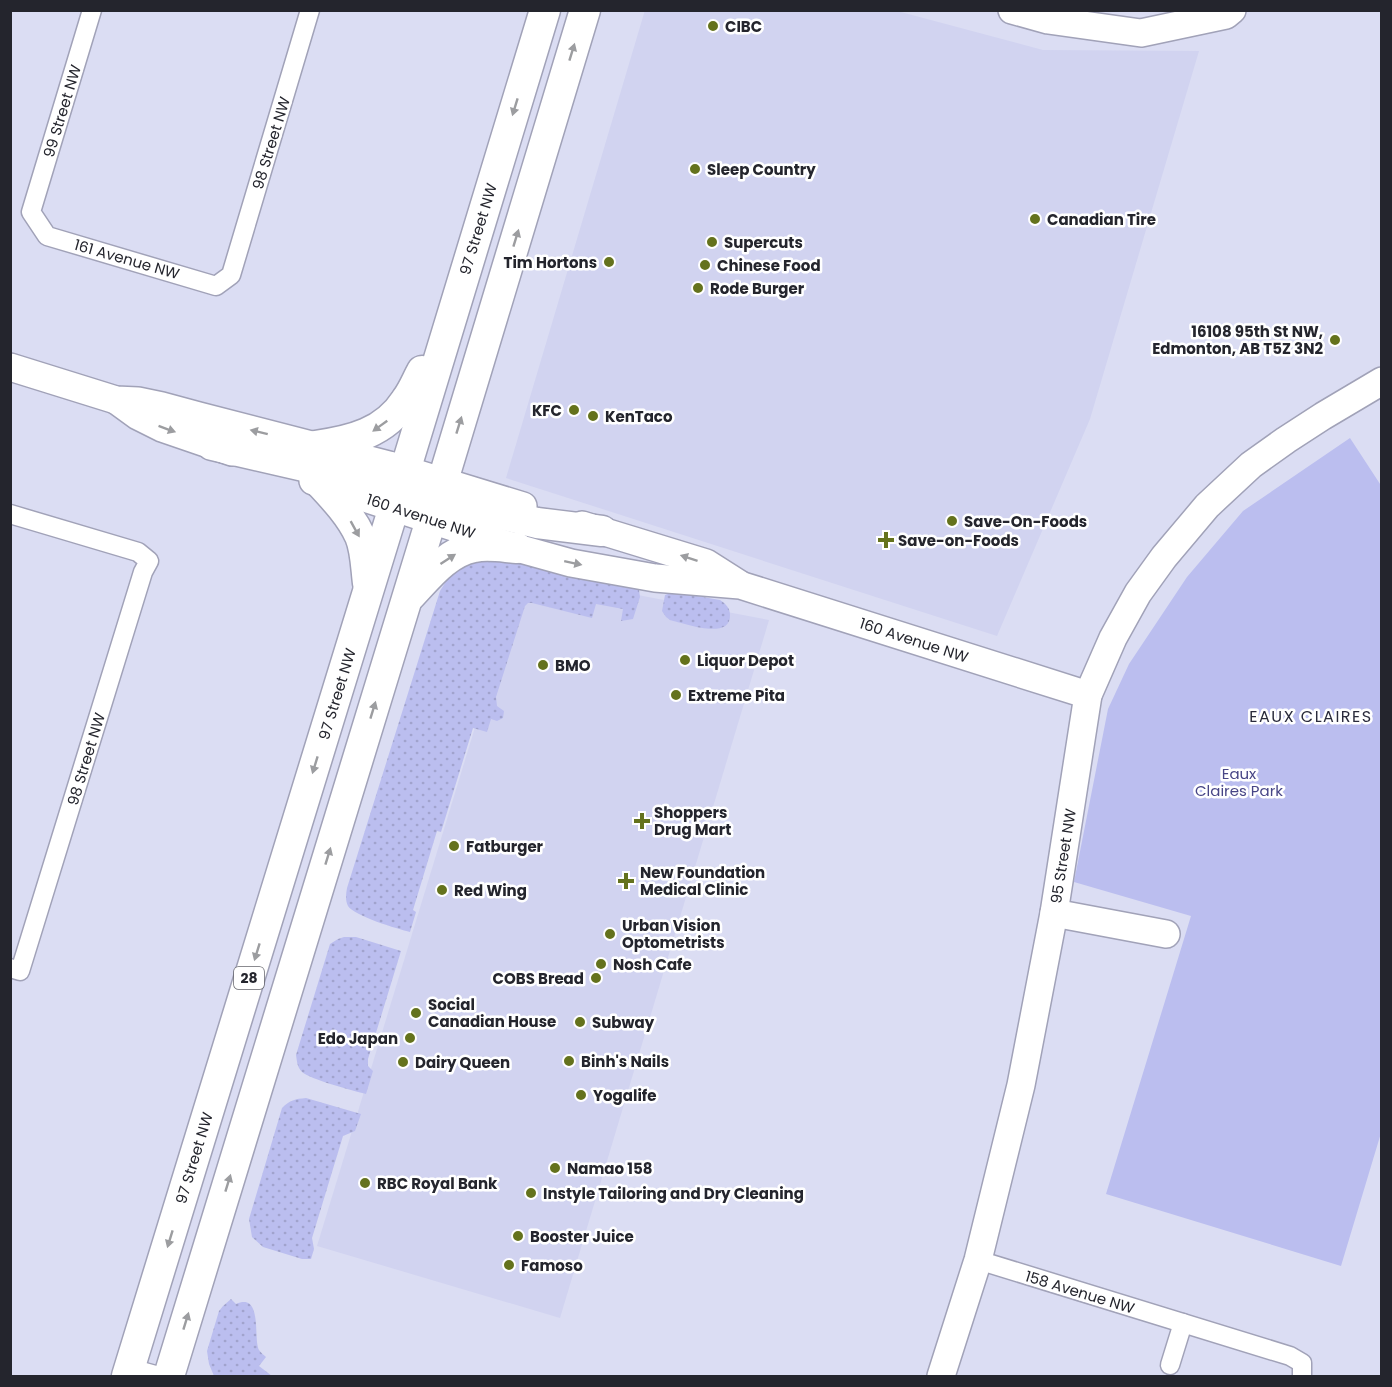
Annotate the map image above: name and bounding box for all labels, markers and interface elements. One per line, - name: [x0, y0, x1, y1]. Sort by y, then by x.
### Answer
- place label: CIBC: [725, 16, 762, 37]
- marker: CIBC: [706, 19, 720, 33]
- one-way arrow: [568, 43, 577, 61]
- street label: 99 Street NW: [38, 62, 86, 160]
- street label: 98 Street NW: [247, 94, 295, 192]
- one-way arrow: [510, 98, 519, 116]
- place label: Sleep Country: [707, 159, 816, 180]
- marker: Sleep Country: [688, 162, 702, 176]
- street label: 97 Street NW: [454, 180, 502, 277]
- place label: Canadian Tire: [1047, 209, 1156, 230]
- marker: Canadian Tire: [1028, 212, 1042, 226]
- one-way arrow: [512, 229, 521, 247]
- place label: Supercuts: [724, 232, 803, 253]
- street label: 161 Avenue NW: [72, 234, 182, 284]
- marker: Supercuts: [705, 235, 719, 249]
- place label: Tim Hortons: [504, 252, 597, 273]
- marker: Tim Hortons: [602, 255, 616, 269]
- place label: Chinese Food: [717, 255, 821, 276]
- marker: Chinese Food: [698, 258, 712, 272]
- place label: Rode Burger: [710, 278, 805, 299]
- marker: Rode Burger: [691, 281, 705, 295]
- place label: 16108 95th St NW, Edmonton, AB T5Z 3N2: [1152, 321, 1323, 359]
- marker: 16108 95th St NW, Edmonton, AB T5Z 3N2: [1328, 333, 1342, 347]
- place label: KFC: [532, 400, 562, 421]
- marker: KFC: [567, 403, 581, 417]
- place label: KenTaco: [605, 406, 673, 427]
- marker: KenTaco: [586, 409, 600, 423]
- one-way arrow: [455, 416, 464, 434]
- one-way arrow: [372, 419, 387, 431]
- one-way arrow: [158, 425, 176, 434]
- one-way arrow: [249, 426, 268, 436]
- street label: 160 Avenue NW: [364, 489, 478, 544]
- place label: Save-On-Foods: [964, 511, 1087, 532]
- marker: Save-On-Foods: [945, 514, 959, 528]
- one-way arrow: [350, 521, 360, 538]
- place label: Save-on-Foods: [898, 530, 1019, 551]
- marker: Save-on-Foods: [879, 533, 893, 547]
- one-way arrow: [680, 552, 698, 562]
- one-way arrow: [440, 554, 456, 565]
- one-way arrow: [564, 559, 583, 568]
- street label: 160 Avenue NW: [857, 613, 971, 668]
- street label: 97 Street NW: [313, 645, 361, 742]
- place label: Liquor Depot: [697, 650, 794, 671]
- marker: Liquor Depot: [678, 653, 692, 667]
- place label: BMO: [555, 655, 591, 676]
- marker: BMO: [536, 658, 550, 672]
- place label: Extreme Pita: [688, 685, 785, 706]
- marker: Extreme Pita: [669, 688, 683, 702]
- one-way arrow: [369, 701, 378, 719]
- district label: EAUX CLAIRES: [1249, 705, 1373, 728]
- street label: 98 Street NW: [62, 710, 110, 808]
- one-way arrow: [310, 756, 319, 774]
- park label: Eaux Claires Park: [1195, 763, 1283, 801]
- place label: Shoppers Drug Mart: [654, 802, 731, 840]
- street label: 95 Street NW: [1045, 807, 1081, 905]
- marker: Shoppers Drug Mart: [635, 814, 649, 828]
- place label: Fatburger: [466, 836, 544, 857]
- marker: Fatburger: [447, 839, 461, 853]
- one-way arrow: [324, 847, 333, 865]
- place label: New Foundation Medical Clinic: [640, 862, 765, 900]
- marker: New Foundation Medical Clinic: [617, 872, 635, 890]
- place label: Red Wing: [454, 880, 527, 901]
- marker: Red Wing: [435, 883, 449, 897]
- place label: Urban Vision Optometrists: [622, 915, 725, 953]
- marker: Urban Vision Optometrists: [603, 927, 617, 941]
- one-way arrow: [252, 943, 261, 961]
- place label: Nosh Cafe: [613, 954, 692, 975]
- marker: Nosh Cafe: [594, 957, 608, 971]
- road number: 28: [234, 967, 264, 989]
- place label: COBS Bread: [493, 968, 584, 989]
- marker: COBS Bread: [589, 971, 603, 985]
- place label: Social Canadian House: [428, 994, 556, 1032]
- marker: Social Canadian House: [409, 1006, 423, 1020]
- place label: Subway: [592, 1012, 655, 1033]
- marker: Subway: [573, 1015, 587, 1029]
- place label: Edo Japan: [318, 1028, 398, 1049]
- marker: Edo Japan: [403, 1031, 417, 1045]
- place label: Binh's Nails: [581, 1051, 669, 1072]
- place label: Dairy Queen: [415, 1052, 510, 1073]
- marker: Binh's Nails: [562, 1054, 576, 1068]
- marker: Dairy Queen: [396, 1055, 410, 1069]
- place label: Yogalife: [593, 1085, 656, 1106]
- marker: Yogalife: [574, 1088, 588, 1102]
- street label: 97 Street NW: [170, 1109, 218, 1206]
- place label: Namao 158: [567, 1158, 652, 1179]
- marker: Namao 158: [548, 1161, 562, 1175]
- place label: RBC Royal Bank: [377, 1173, 498, 1194]
- one-way arrow: [224, 1174, 233, 1192]
- marker: RBC Royal Bank: [358, 1176, 372, 1190]
- place label: Instyle Tailoring and Dry Cleaning: [543, 1183, 804, 1204]
- marker: Instyle Tailoring and Dry Cleaning: [524, 1186, 538, 1200]
- place label: Booster Juice: [530, 1226, 634, 1247]
- marker: Booster Juice: [511, 1229, 525, 1243]
- one-way arrow: [164, 1230, 174, 1248]
- place label: Famoso: [521, 1255, 583, 1276]
- marker: Famoso: [502, 1258, 516, 1272]
- street label: 158 Avenue NW: [1023, 1265, 1138, 1319]
- one-way arrow: [182, 1311, 191, 1329]

